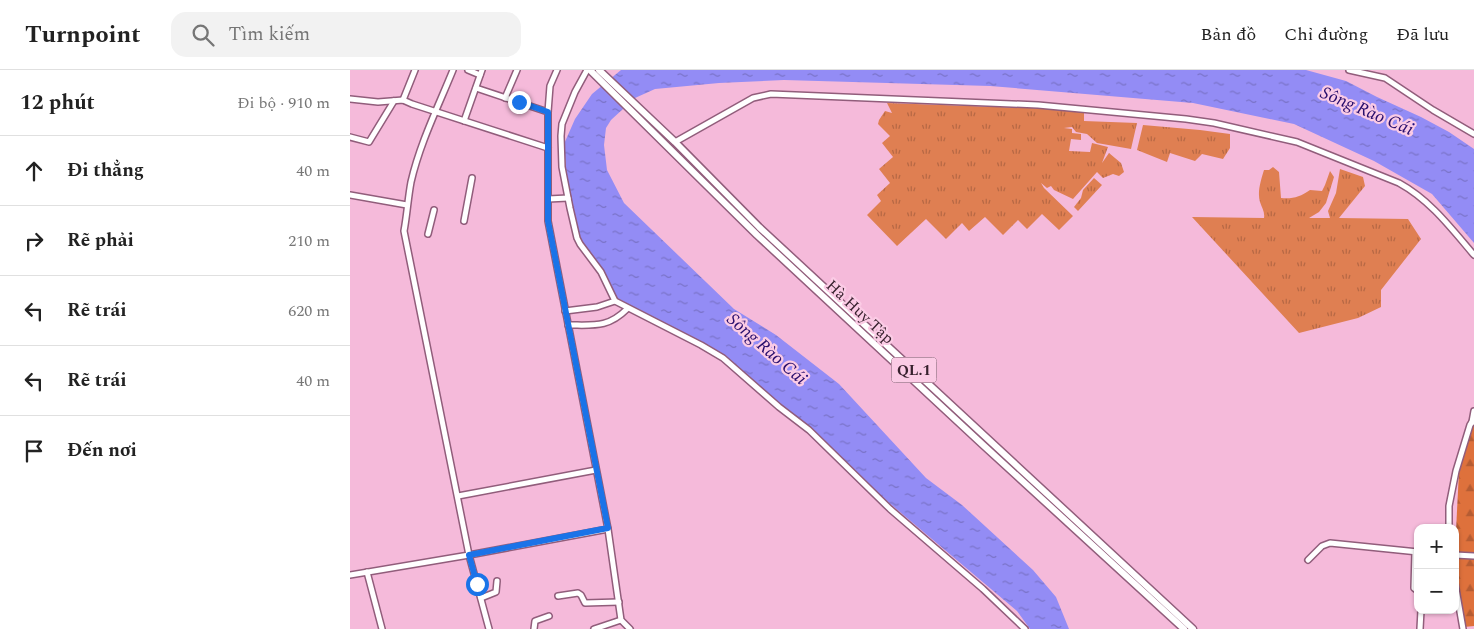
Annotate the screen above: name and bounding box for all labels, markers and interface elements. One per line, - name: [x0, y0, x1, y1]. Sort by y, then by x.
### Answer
- search box: [171, 12, 521, 57]
- text: Turnpoint: [25, 17, 141, 53]
- text: Tìm kiếm: [229, 20, 310, 49]
- icon: search: [189, 21, 217, 49]
- text: Bản đồ: [1201, 21, 1256, 48]
- text: Chỉ đường: [1284, 21, 1368, 48]
- text: Đã lưu: [1396, 21, 1449, 48]
- water label: Sông Rào Cái: [1316, 79, 1418, 143]
- text: 12 phút: [20, 87, 95, 119]
- text: Đi bộ · 910 m: [237, 91, 330, 115]
- route end: [508, 91, 531, 114]
- text: Đi thẳng: [67, 156, 144, 185]
- icon: ahead: [20, 157, 48, 185]
- text: 40 m: [296, 159, 330, 183]
- text: Rẽ phải: [67, 226, 134, 255]
- icon: right: [20, 227, 48, 255]
- text: 210 m: [288, 229, 330, 253]
- street label: Hà Huy Tập: [821, 274, 899, 350]
- text: Rẽ trái: [67, 296, 127, 325]
- icon: left: [20, 297, 48, 325]
- text: 620 m: [288, 299, 330, 323]
- water label: Sông Rào Cái: [721, 306, 813, 392]
- road number: QL.1: [892, 358, 936, 382]
- text: Rẽ trái: [67, 366, 127, 395]
- icon: left: [20, 367, 48, 395]
- text: 40 m: [296, 369, 330, 393]
- text: Đến nơi: [67, 436, 137, 465]
- icon: arrive: [20, 437, 48, 465]
- map controls: [1414, 524, 1459, 614]
- button: +: [1414, 524, 1459, 569]
- button: −: [1414, 569, 1459, 614]
- route start: [466, 573, 489, 596]

